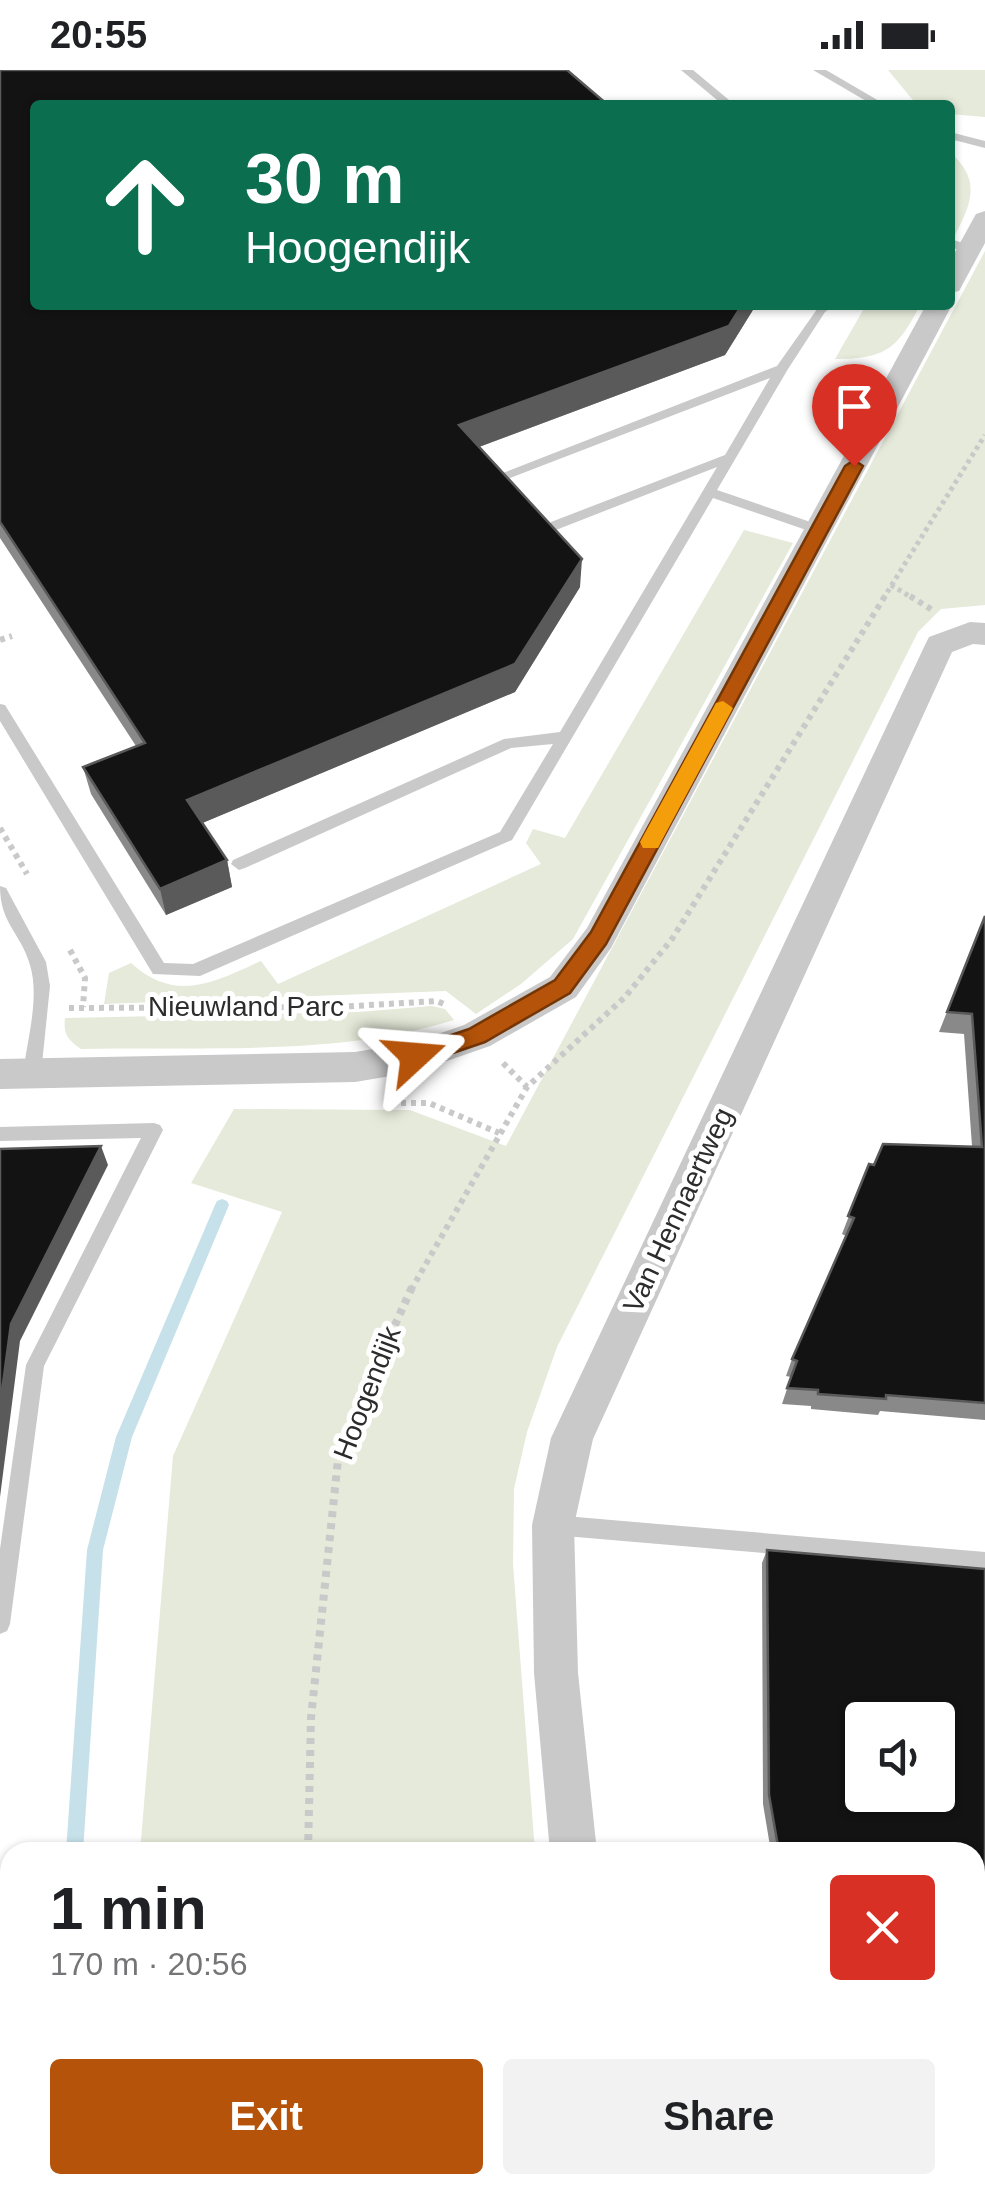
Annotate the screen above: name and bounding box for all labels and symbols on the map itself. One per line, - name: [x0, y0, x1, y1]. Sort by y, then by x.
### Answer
- pin: [812, 364, 897, 467]
- street label: Nieuwland Parc: [148, 991, 344, 1022]
- position arrow: [363, 1004, 467, 1108]
- street label: Van Hennaertweg: [617, 1103, 739, 1317]
- street label: Hoogendijk: [327, 1321, 407, 1464]

